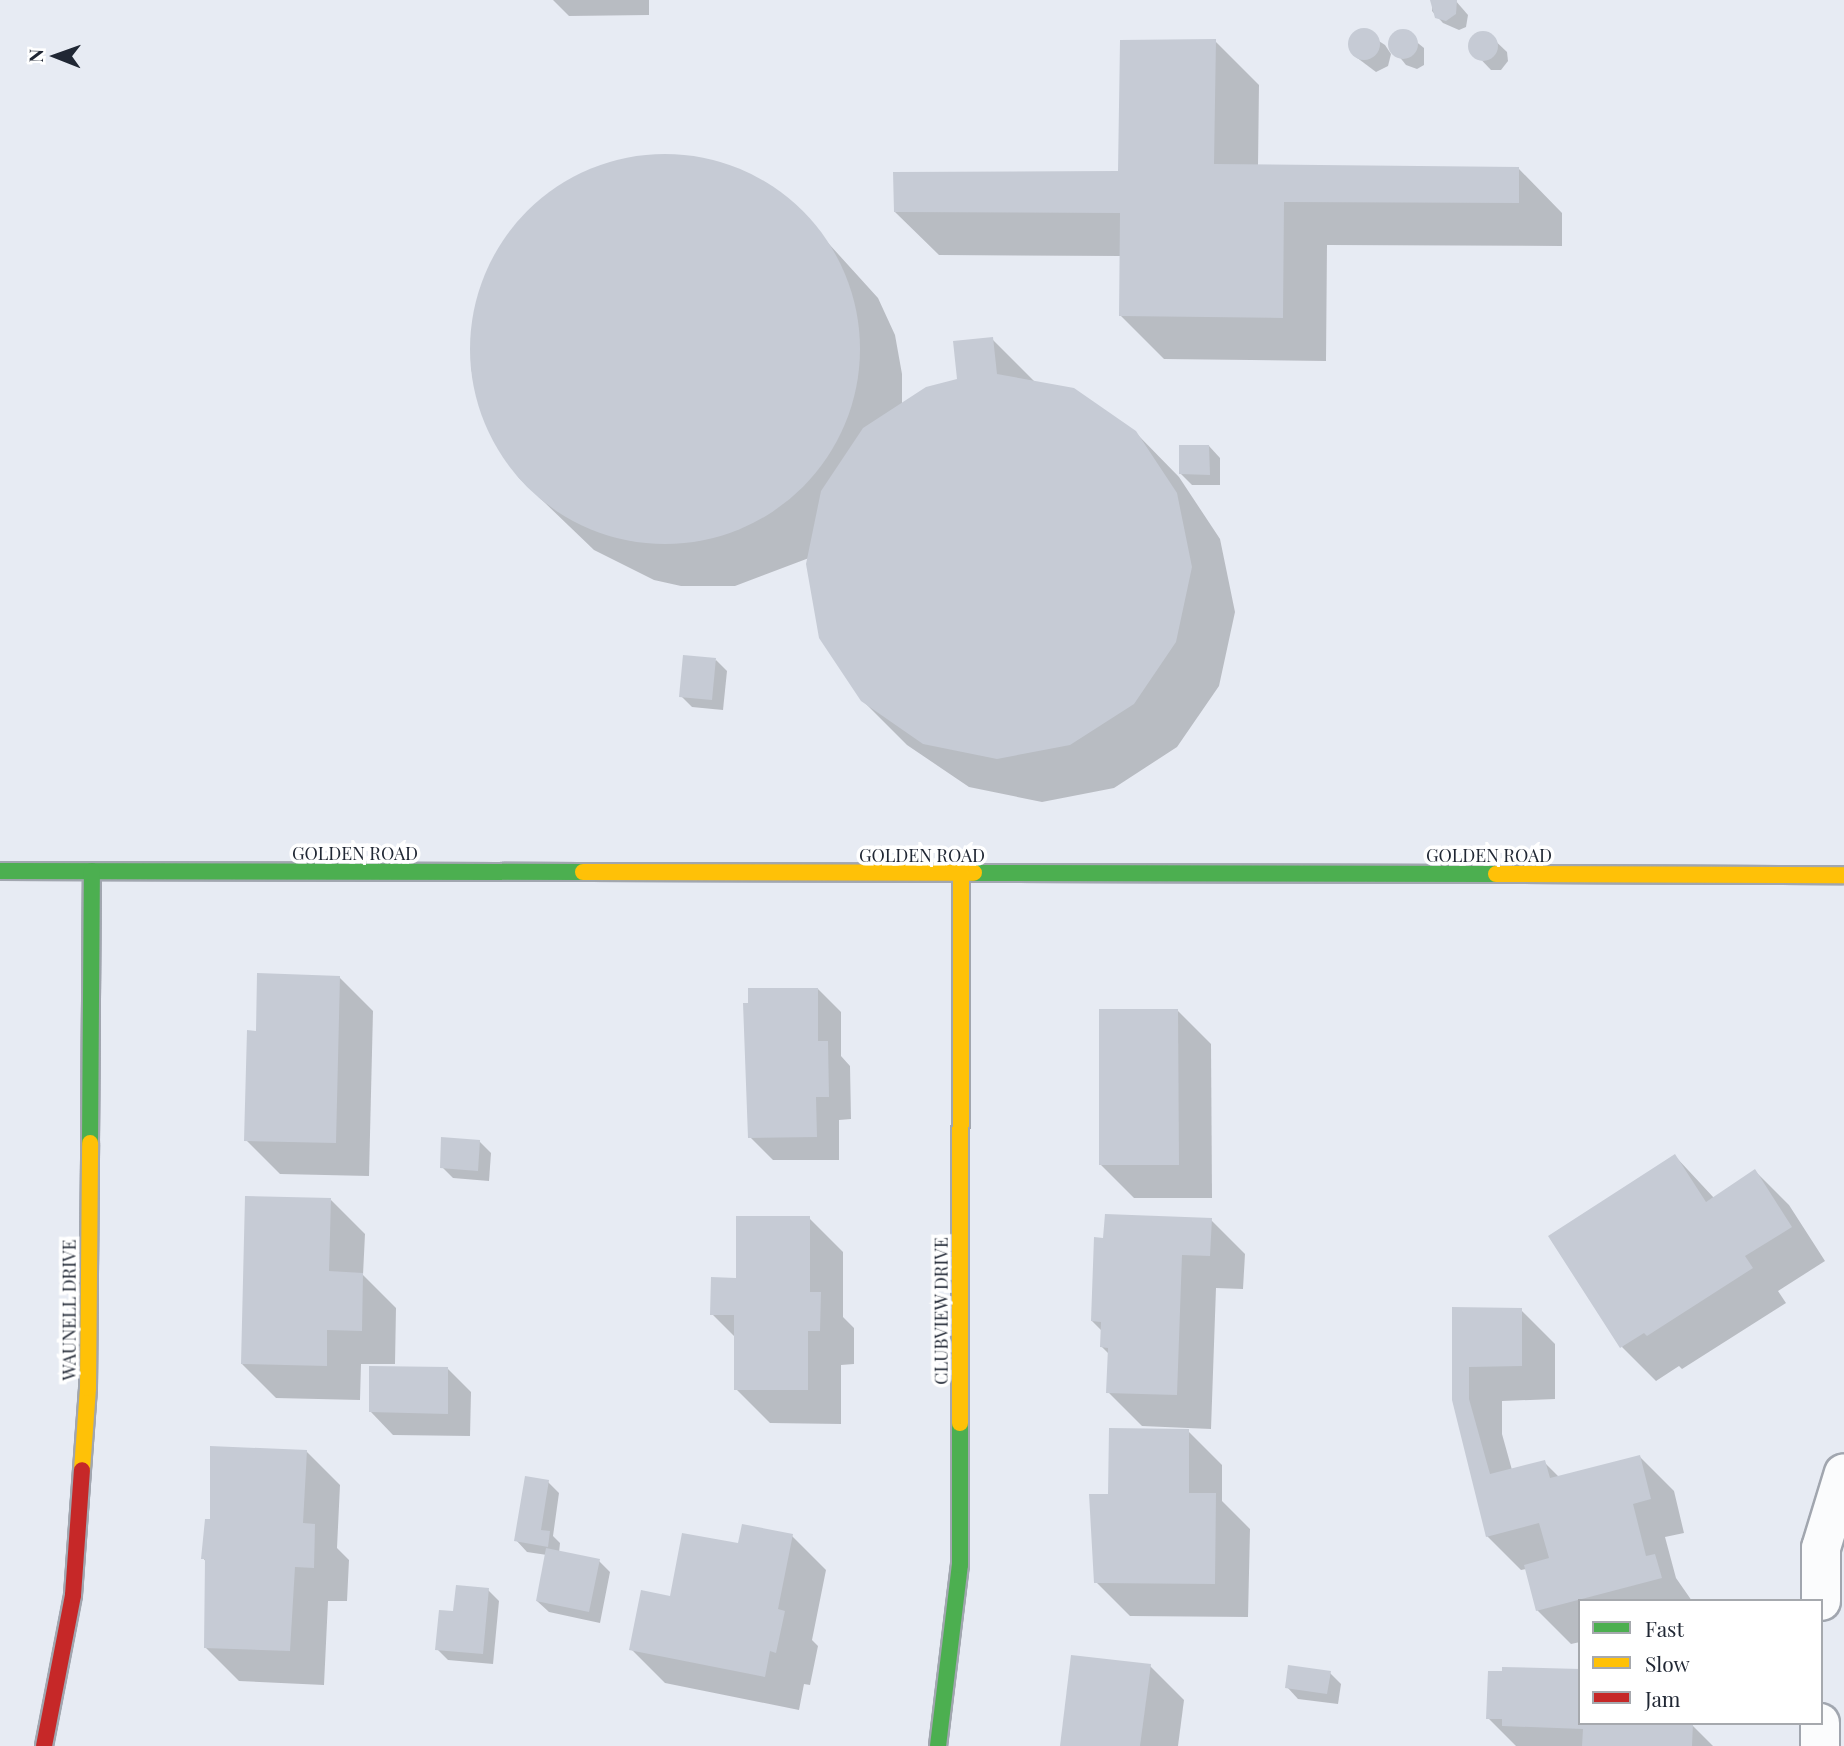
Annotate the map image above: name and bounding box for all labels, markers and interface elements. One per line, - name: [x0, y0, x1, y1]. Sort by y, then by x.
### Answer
- north arrow: [21, 21, 91, 91]
- text: N: [22, 49, 48, 63]
- street label: GOLDEN ROAD: [292, 842, 418, 864]
- street label: GOLDEN ROAD: [859, 844, 985, 866]
- street label: GOLDEN ROAD: [1426, 844, 1552, 866]
- street label: CLUBVIEW DRIVE: [930, 1237, 952, 1385]
- street label: WAUNELL DRIVE: [58, 1239, 80, 1381]
- legend: [1578, 1599, 1823, 1725]
- text: Fast: [1645, 1614, 1684, 1642]
- text: Slow: [1645, 1649, 1690, 1677]
- text: Jam: [1645, 1684, 1681, 1712]

